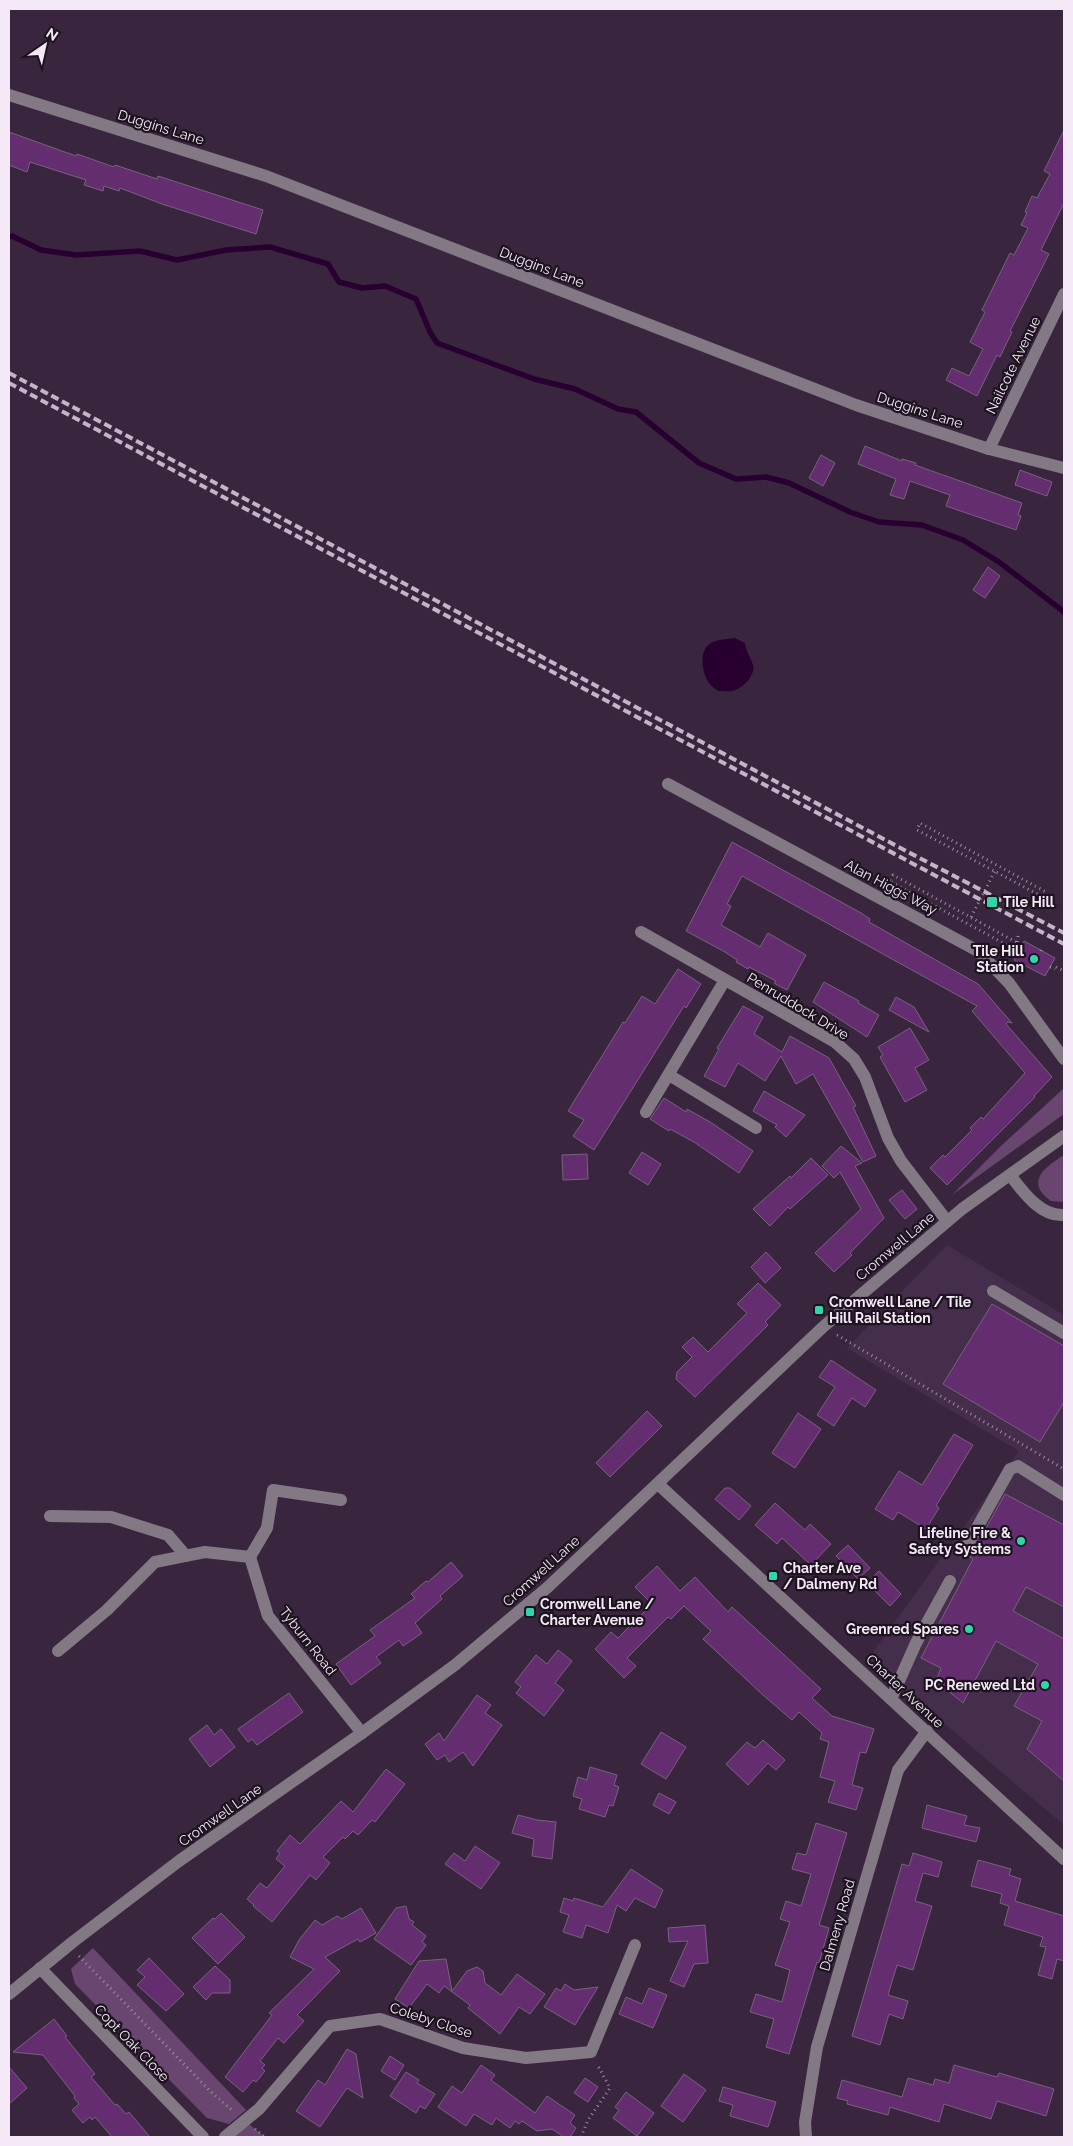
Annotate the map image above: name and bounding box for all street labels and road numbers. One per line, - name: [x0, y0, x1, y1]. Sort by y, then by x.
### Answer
- street label: Duggins Lane: [116, 106, 206, 148]
- street label: Duggins Lane: [497, 244, 587, 290]
- street label: Nailcote Avenue: [983, 314, 1043, 416]
- street label: Duggins Lane: [875, 389, 965, 431]
- street label: Alan Higgs Way: [842, 856, 940, 918]
- street label: Penruddock Drive: [744, 969, 852, 1043]
- street label: Cromwell Lane: [852, 1208, 938, 1284]
- street label: Cromwell Lane: [499, 1532, 583, 1610]
- street label: Tyburn Road: [276, 1604, 340, 1678]
- street label: Charter Avenue: [863, 1651, 947, 1731]
- street label: Cromwell Lane: [175, 1780, 265, 1850]
- street label: Dalmeny Road: [816, 1877, 858, 1973]
- street label: Coleby Close: [388, 1999, 474, 2041]
- street label: Copt Oak Close: [91, 2001, 173, 2085]

